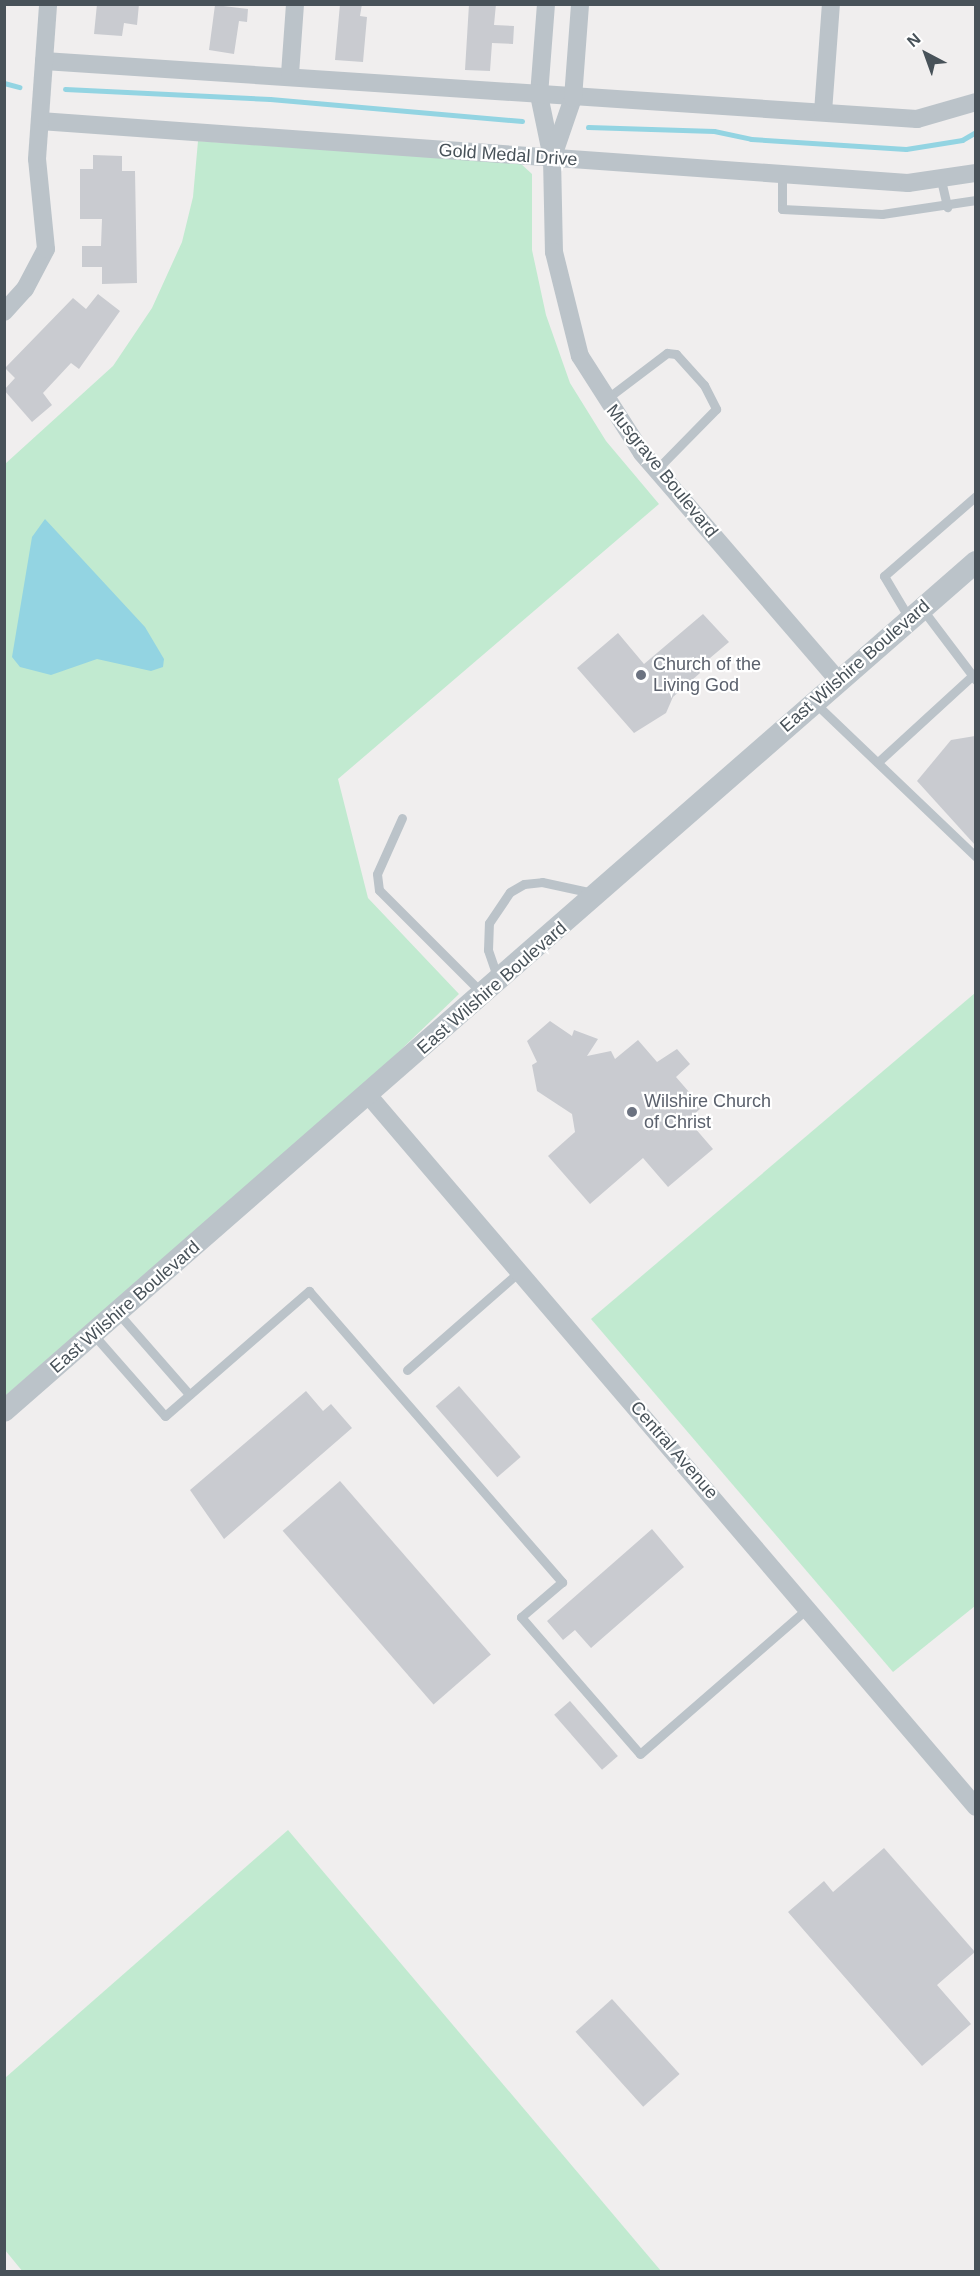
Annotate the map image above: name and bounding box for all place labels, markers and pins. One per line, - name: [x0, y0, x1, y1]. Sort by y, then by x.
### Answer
- place label: Church of the Living God: [653, 654, 761, 696]
- marker: Church of the Living God: [634, 668, 648, 682]
- place label: Wilshire Church of Christ: [644, 1091, 771, 1134]
- marker: Wilshire Church of Christ: [625, 1105, 639, 1119]

